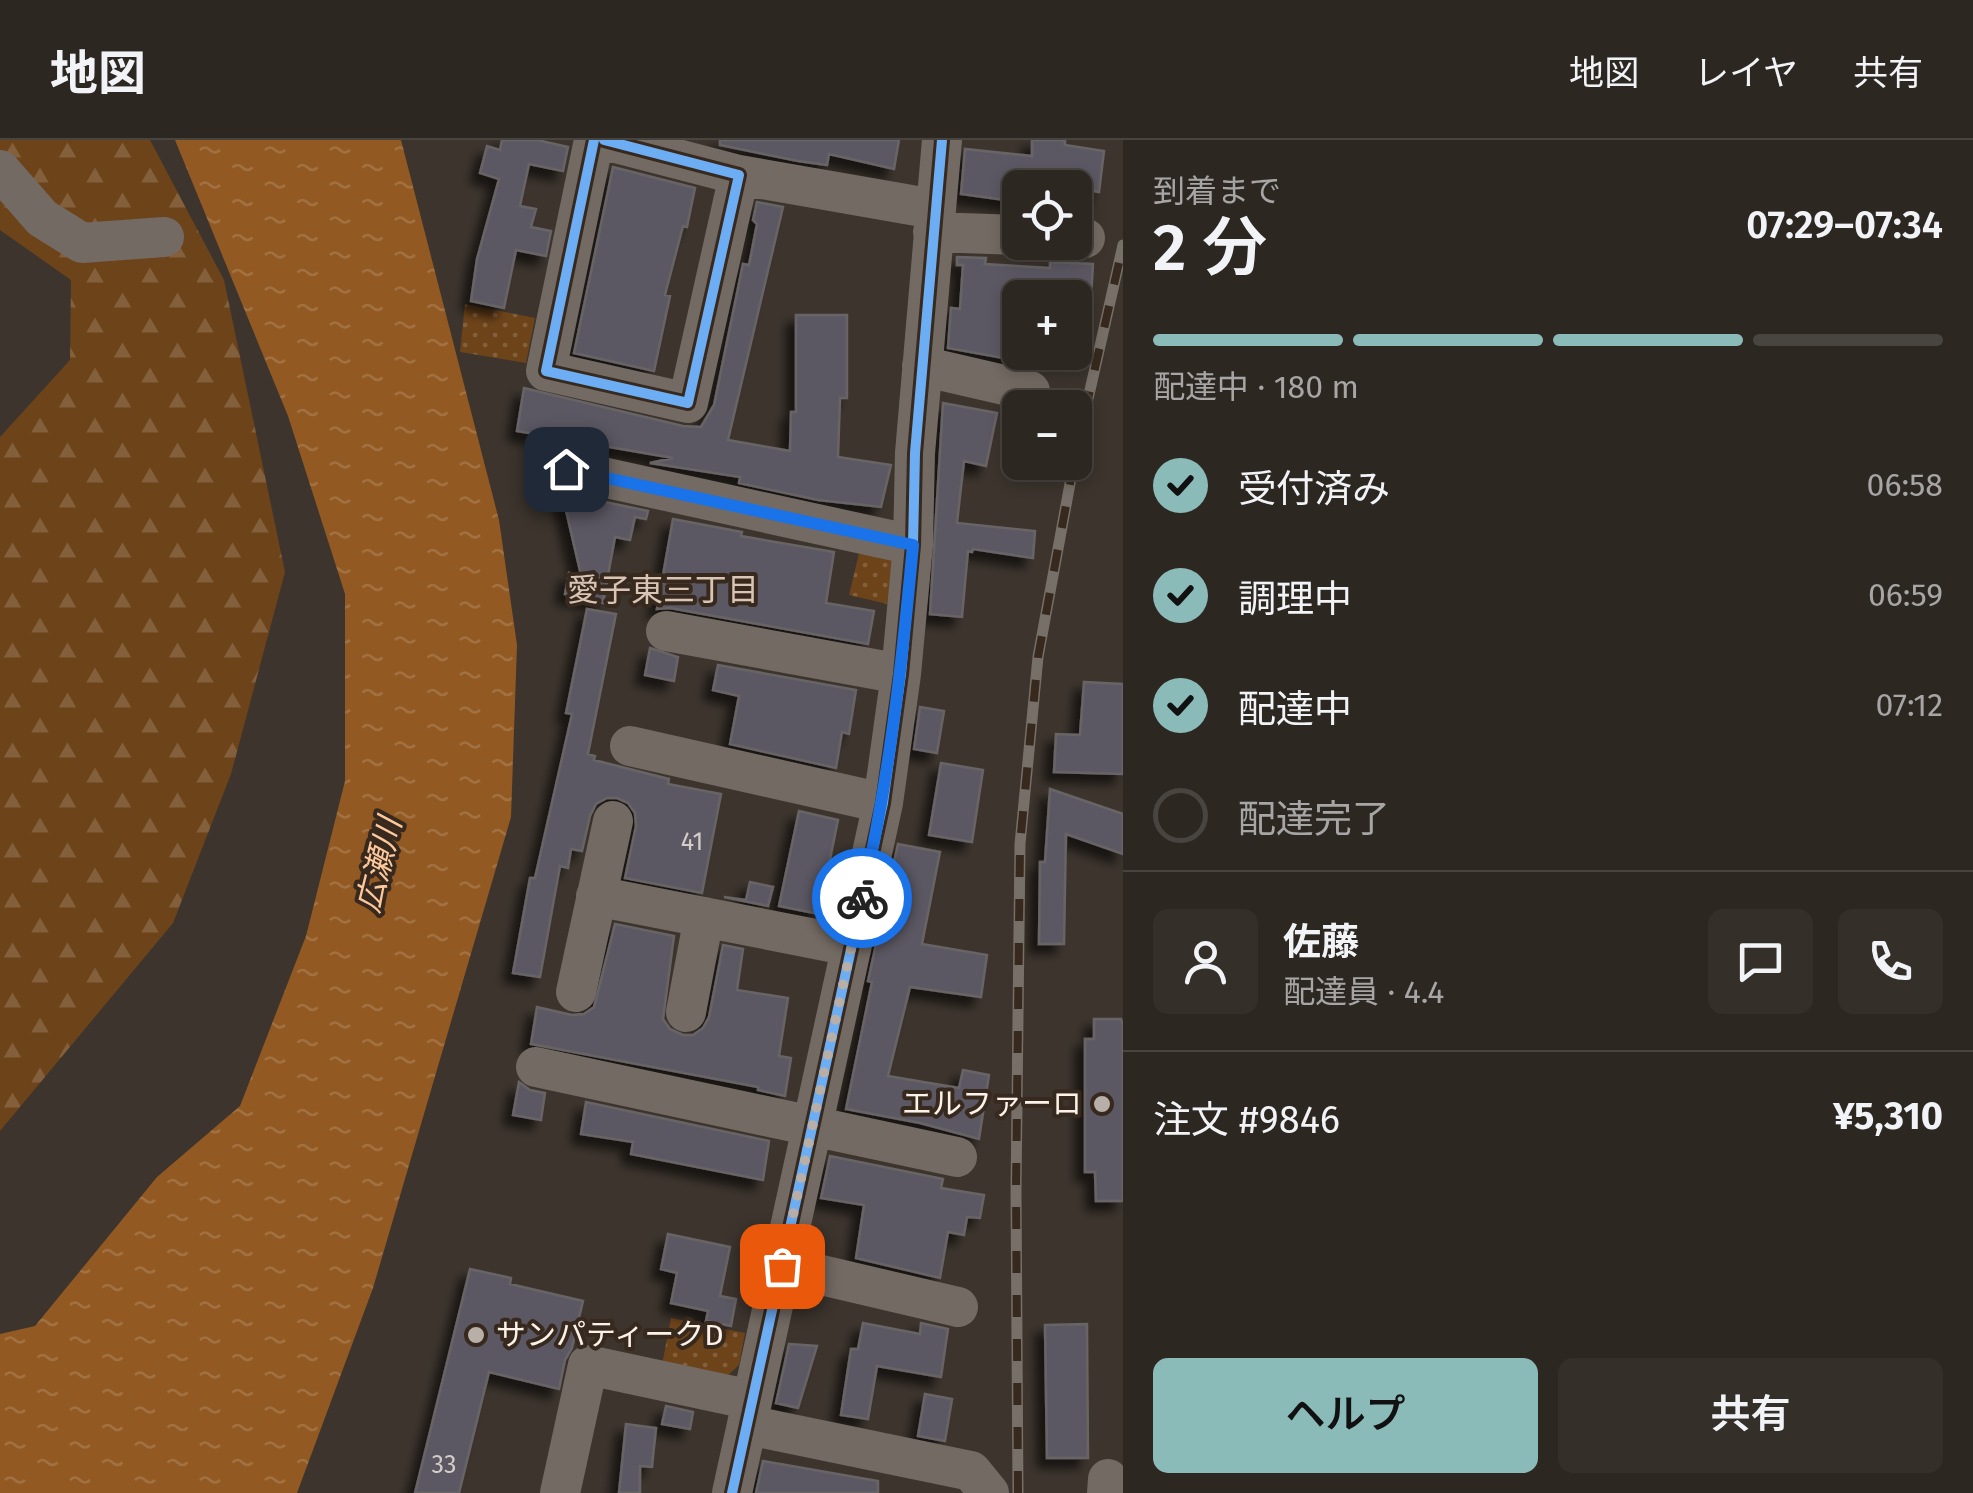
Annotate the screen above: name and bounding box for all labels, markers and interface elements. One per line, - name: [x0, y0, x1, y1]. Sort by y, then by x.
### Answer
- text: 地図: [50, 45, 146, 103]
- text: 地図: [1569, 52, 1639, 94]
- text: レイヤ: [1694, 52, 1798, 94]
- text: 共有: [1853, 52, 1923, 94]
- map controls: [1002, 170, 1092, 480]
- button: locate: [1002, 170, 1092, 260]
- text: 到着まで: [1153, 172, 1281, 210]
- text: 07:29–07:34: [1746, 202, 1943, 248]
- text: 2 分: [1153, 209, 1267, 287]
- button: +: [1002, 280, 1092, 370]
- text: 配達中 · 180 m: [1153, 368, 1359, 406]
- button: −: [1002, 390, 1092, 480]
- pin: [524, 427, 609, 512]
- icon: home: [539, 442, 594, 497]
- icon: check: [1153, 458, 1208, 513]
- text: 受付済み: [1238, 466, 1390, 512]
- text: 06:58: [1867, 466, 1943, 504]
- icon: check: [1153, 568, 1208, 623]
- district label: 愛子東三丁目: [567, 571, 759, 609]
- text: 調理中: [1238, 576, 1352, 622]
- text: 06:59: [1868, 576, 1943, 614]
- icon: check: [1153, 678, 1208, 733]
- text: 配達中: [1238, 686, 1352, 732]
- text: 07:12: [1875, 686, 1943, 724]
- text: 配達完了: [1238, 796, 1390, 842]
- water label: 広瀬川: [349, 811, 410, 916]
- house number: 41: [681, 827, 703, 857]
- courier: [812, 848, 912, 948]
- icon: bike: [835, 871, 890, 926]
- button: person: [1153, 909, 1258, 1014]
- button: chat: [1708, 909, 1813, 1014]
- button: phone: [1838, 909, 1943, 1014]
- text: 佐藤: [1283, 919, 1359, 965]
- text: 配達員 · 4.4: [1283, 973, 1444, 1011]
- place label: エルファーロ: [902, 1086, 1082, 1122]
- marker: エルファーロ: [1091, 1093, 1113, 1115]
- text: ¥5,310: [1833, 1093, 1943, 1139]
- text: 注文 #9846: [1153, 1097, 1340, 1143]
- pin: [740, 1224, 825, 1309]
- icon: bag: [755, 1239, 810, 1294]
- place label: サンパティークD: [496, 1317, 724, 1353]
- marker: サンパティークD: [465, 1324, 487, 1346]
- button: ヘルプ: [1153, 1358, 1538, 1473]
- button: 共有: [1558, 1358, 1943, 1473]
- house number: 33: [432, 1450, 456, 1480]

